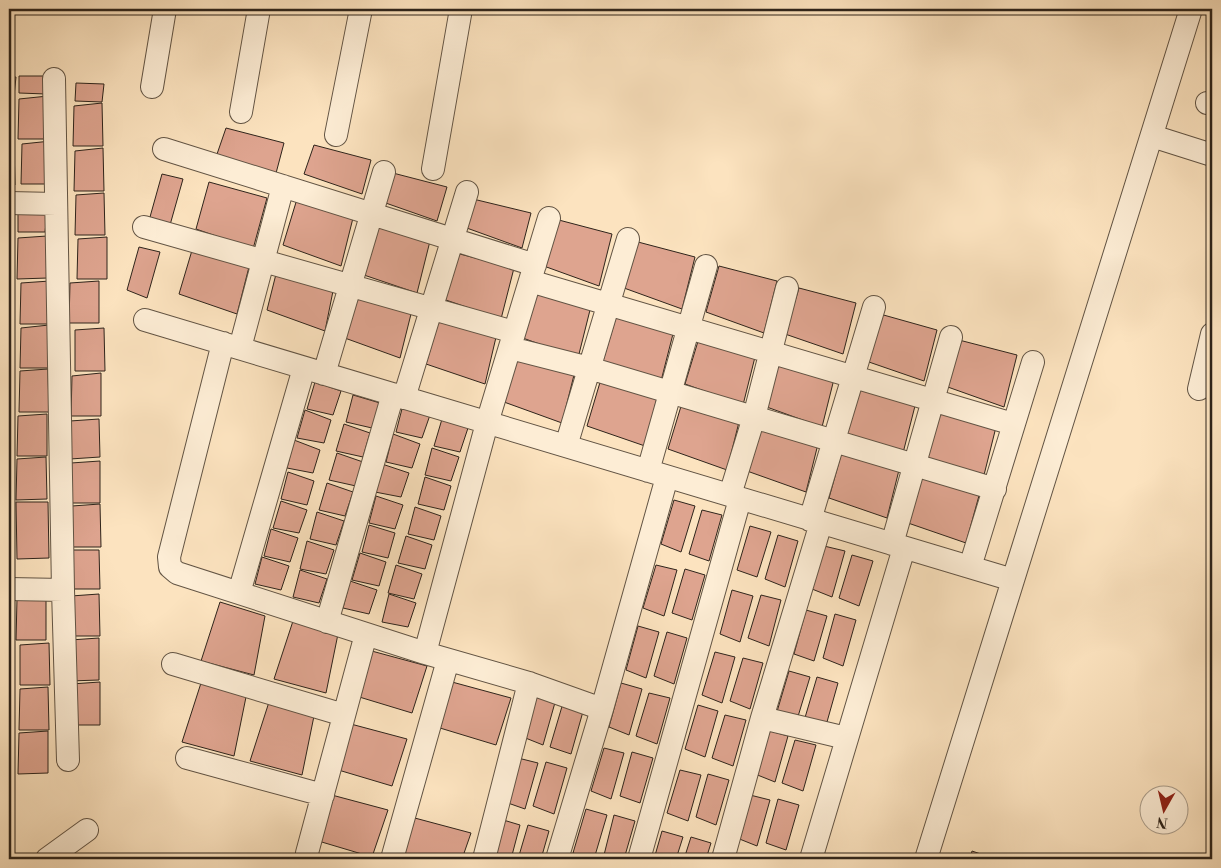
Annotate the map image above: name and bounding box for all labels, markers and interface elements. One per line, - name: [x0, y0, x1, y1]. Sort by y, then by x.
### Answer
- north arrow: [1138, 786, 1188, 836]
- text: N: [1156, 812, 1169, 832]

